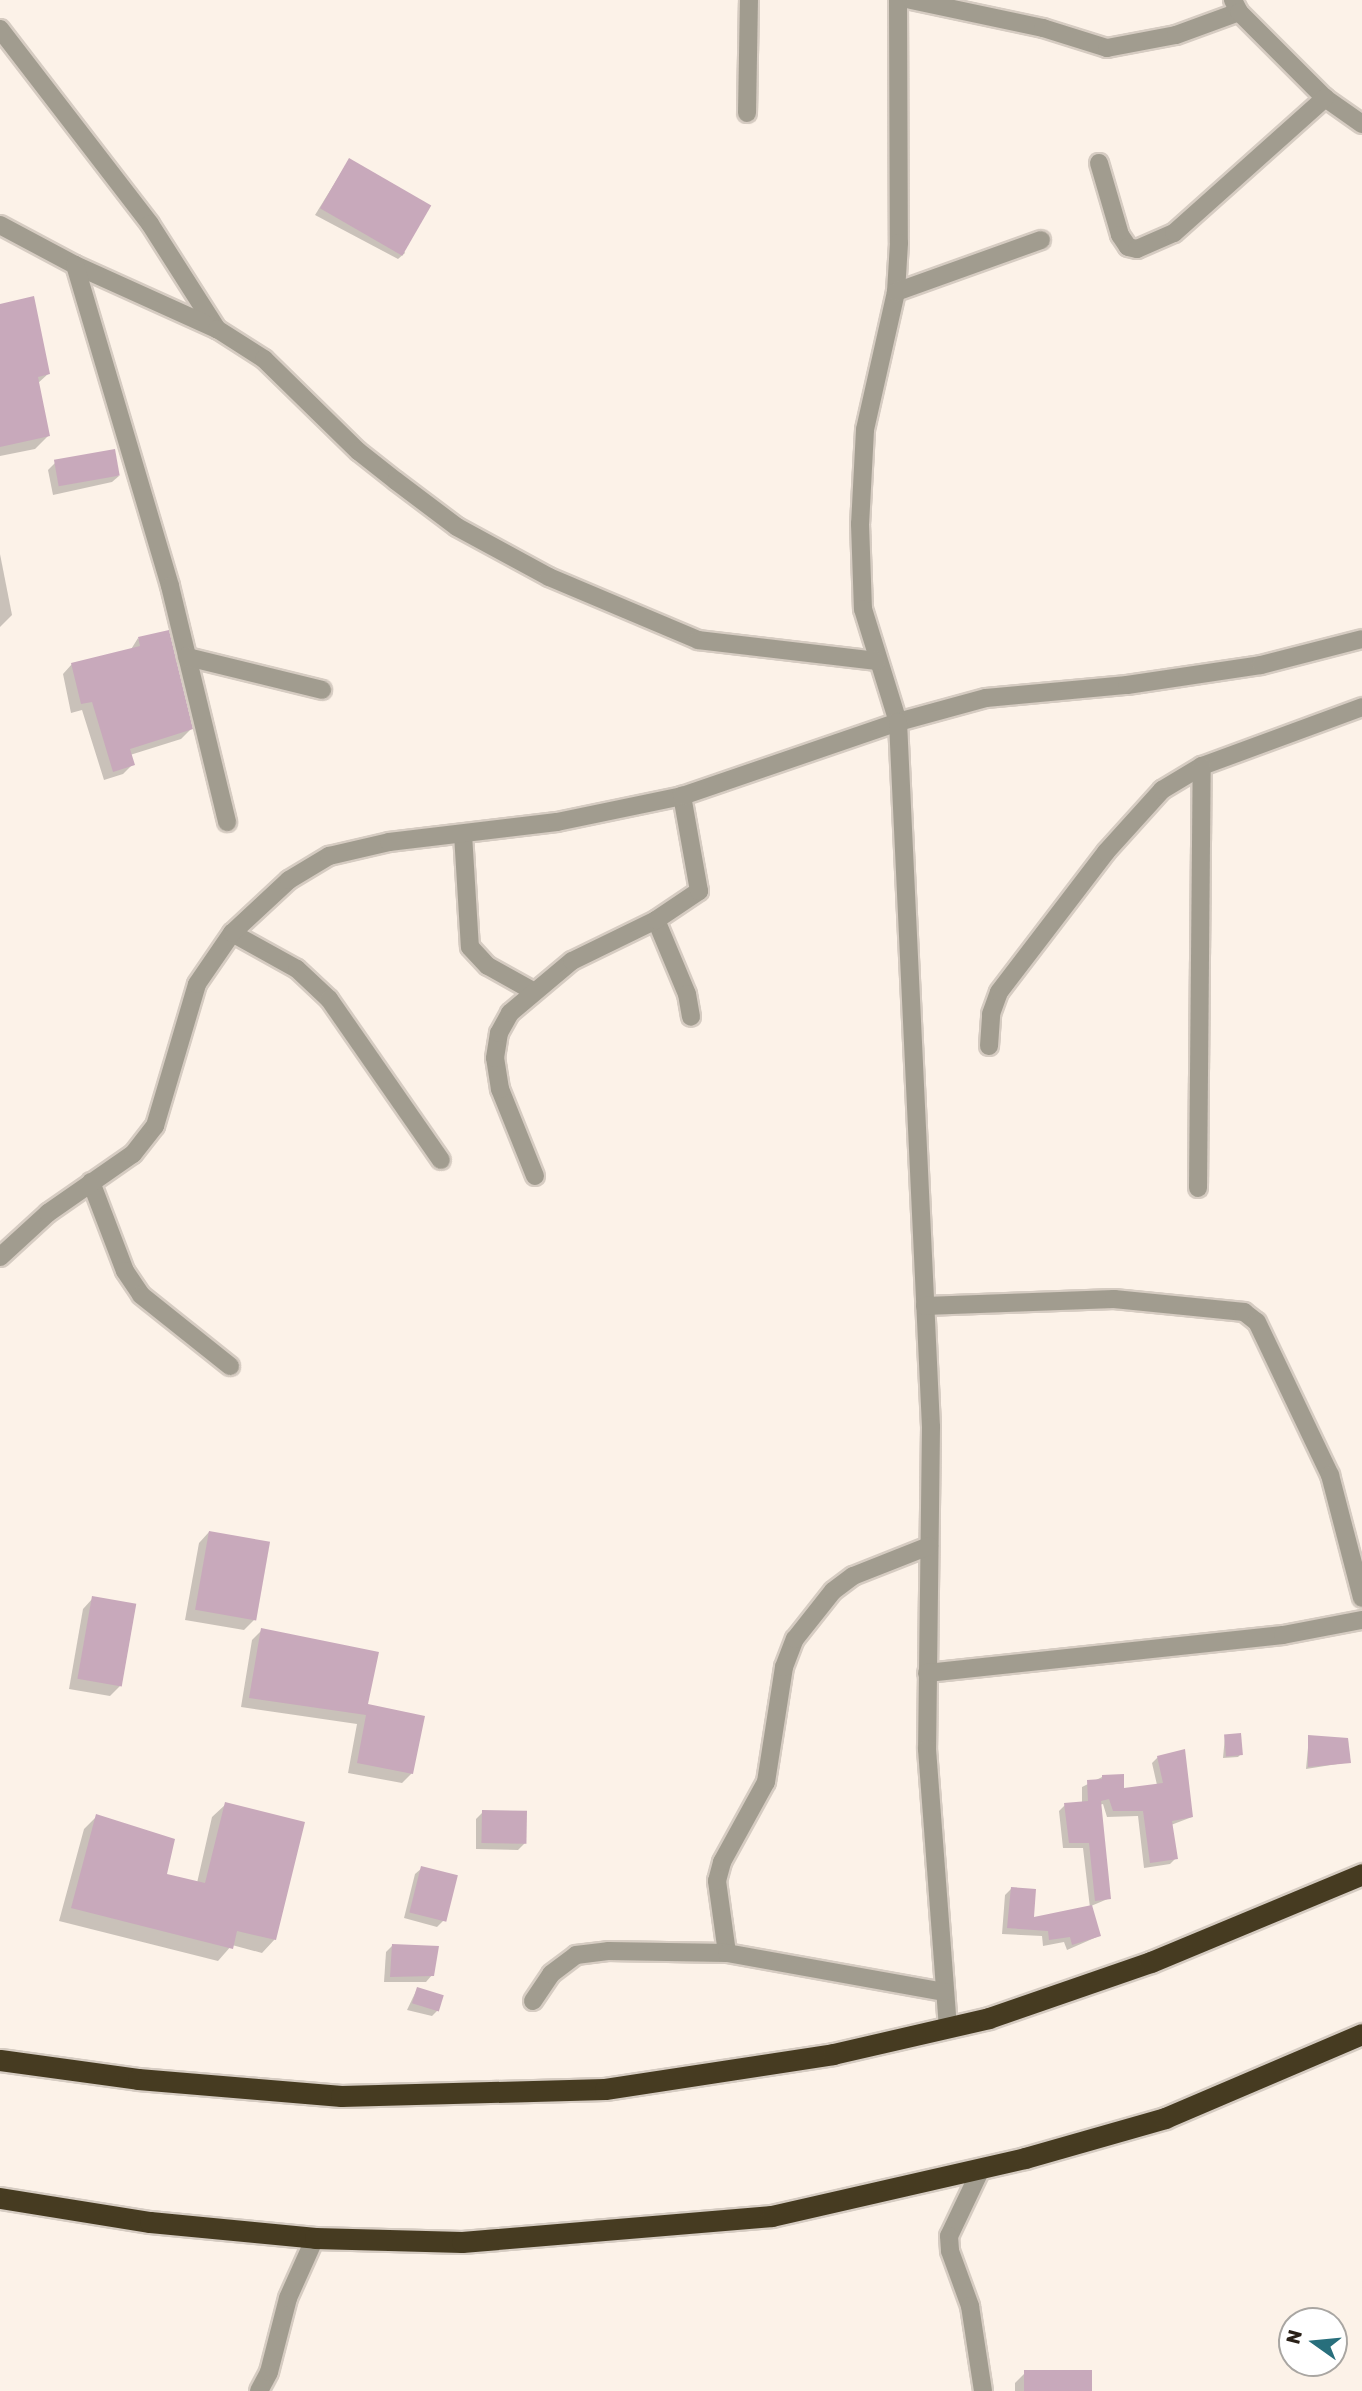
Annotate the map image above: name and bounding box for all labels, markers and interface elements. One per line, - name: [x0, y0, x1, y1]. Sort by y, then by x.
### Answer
- north arrow: [1278, 2307, 1348, 2377]
- text: N: [1281, 2327, 1307, 2347]

